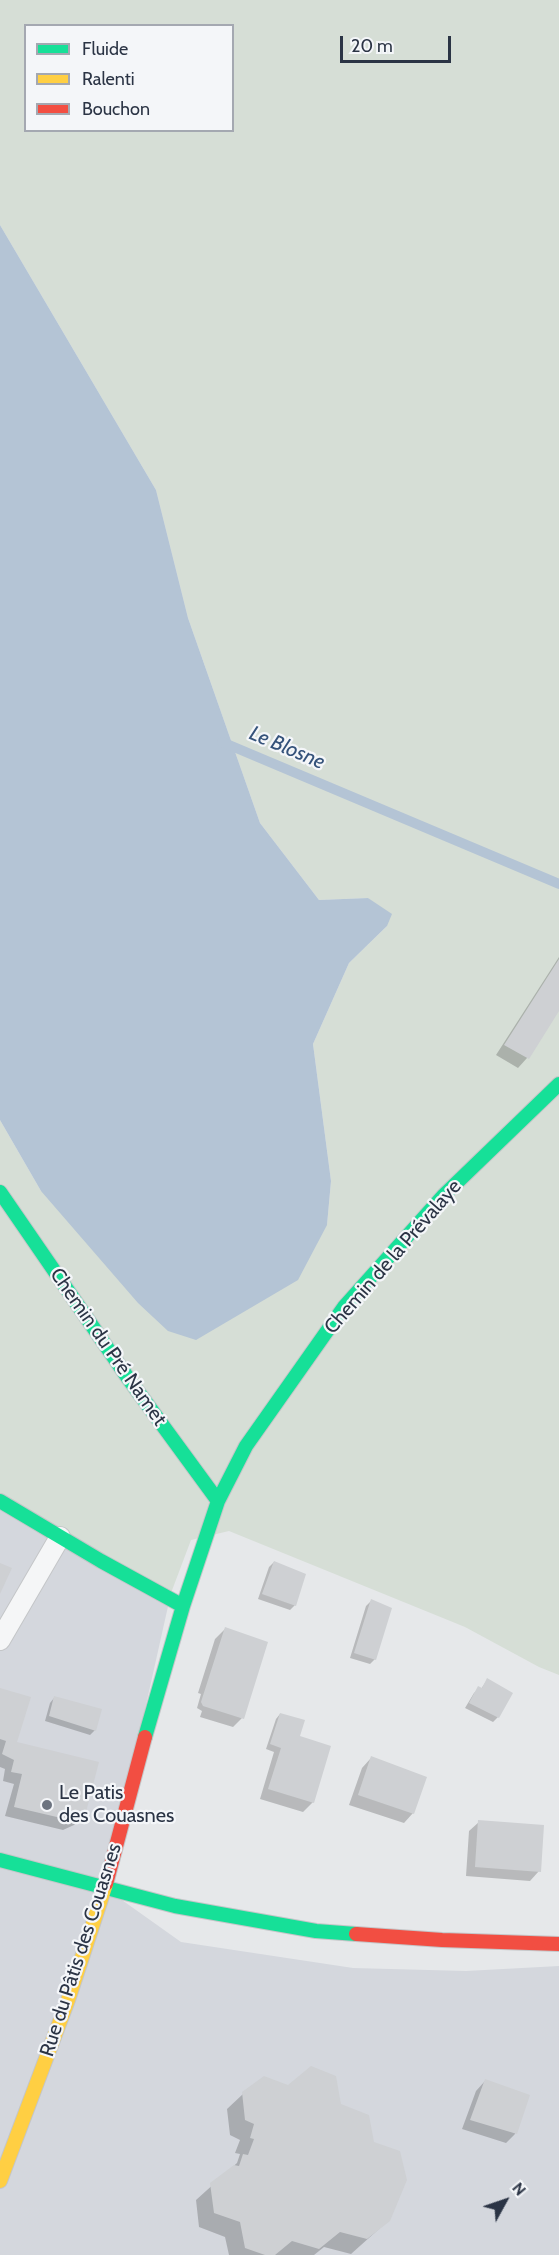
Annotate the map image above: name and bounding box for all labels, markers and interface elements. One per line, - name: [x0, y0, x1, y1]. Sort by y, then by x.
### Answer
- legend: [24, 24, 234, 132]
- scale bar: [343, 24, 454, 62]
- text: 20 m: [351, 35, 393, 57]
- text: Fluide: [82, 38, 128, 60]
- text: Ralenti: [82, 68, 135, 90]
- text: Bouchon: [82, 98, 150, 120]
- water label: Le Blosne: [246, 721, 328, 775]
- street label: Chemin de la Prévalaye: [320, 1175, 466, 1339]
- street label: Chemin du Pré Namet: [45, 1264, 171, 1430]
- place label: Le Patis des Couasnes: [59, 1781, 174, 1828]
- marker: Le Patis des Couasnes: [40, 1798, 54, 1812]
- street label: Rue du Pâtis des Couasnes: [35, 1840, 127, 2060]
- north arrow: [475, 2171, 535, 2231]
- text: N: [508, 2179, 530, 2200]

